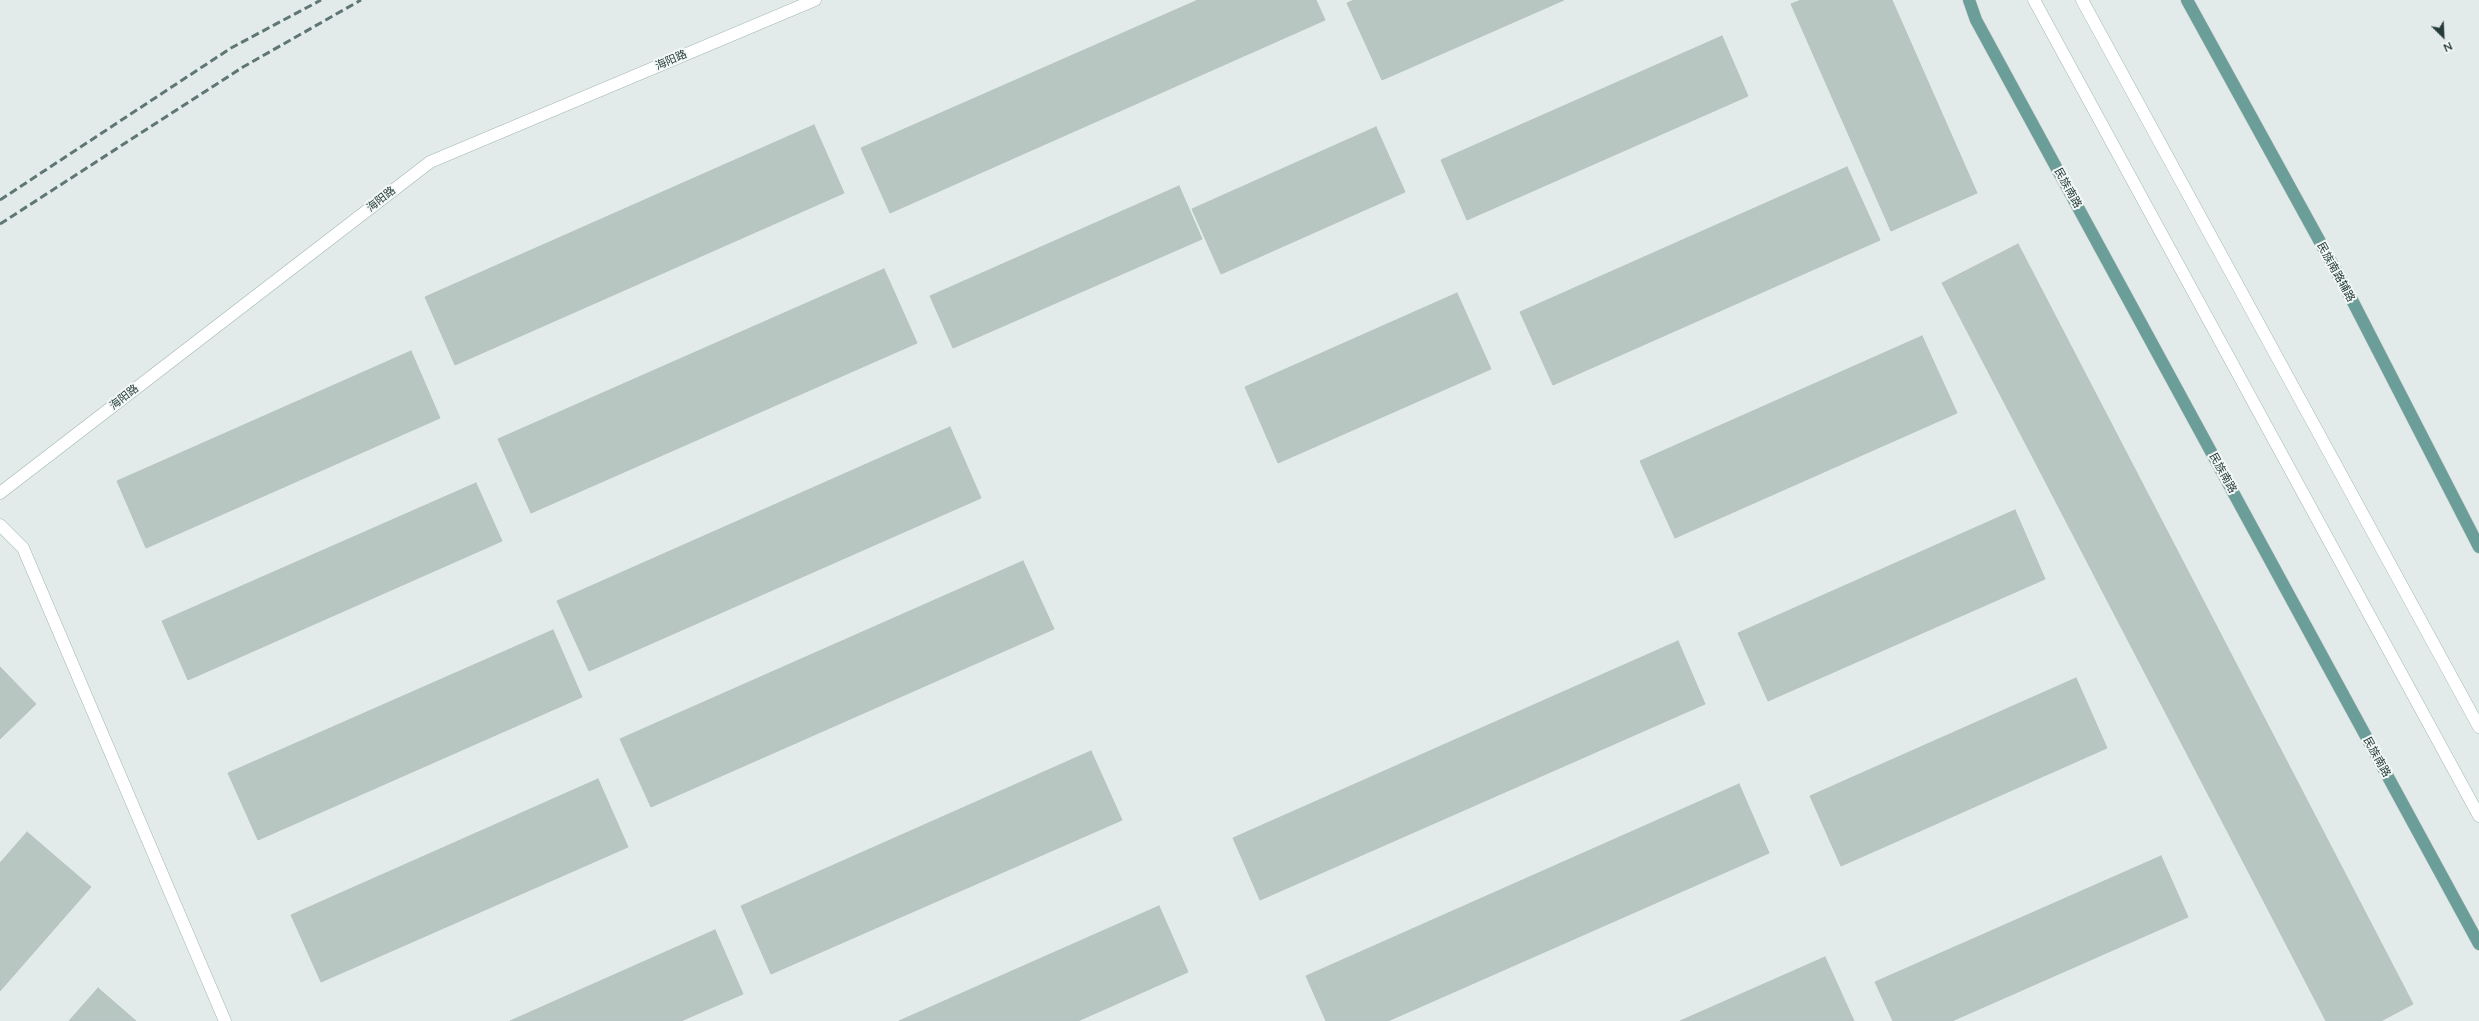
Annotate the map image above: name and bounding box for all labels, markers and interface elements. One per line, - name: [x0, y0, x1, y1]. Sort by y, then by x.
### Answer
- north arrow: [2423, 16, 2463, 56]
- text: N: [2442, 40, 2455, 55]
- street label: 海阳路: [653, 47, 689, 73]
- street label: 民族南路: [2052, 166, 2084, 210]
- street label: 海阳路: [364, 184, 398, 214]
- street label: 民族南路辅路: [2314, 240, 2358, 304]
- street label: 海阳路: [107, 382, 141, 412]
- street label: 民族南路: [2207, 451, 2239, 495]
- street label: 民族南路: [2361, 735, 2393, 779]

